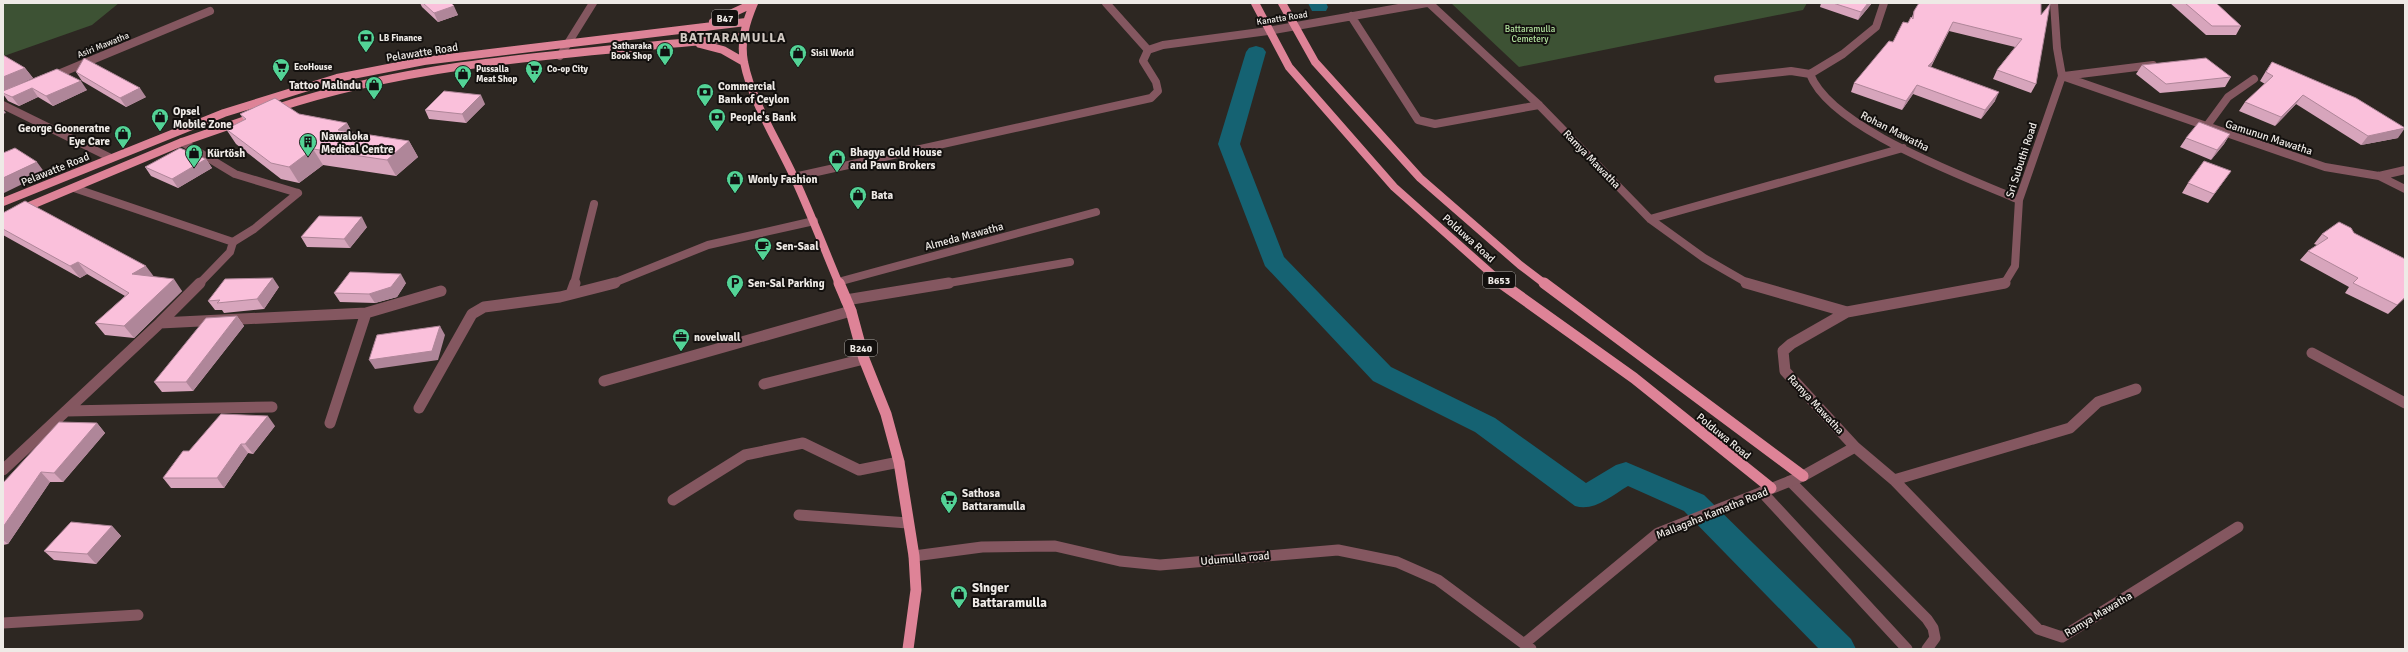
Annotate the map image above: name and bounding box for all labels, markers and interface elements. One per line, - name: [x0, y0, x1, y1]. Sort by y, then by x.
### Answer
- street label: Kanatta Road: [1256, 9, 1309, 28]
- road number: B47: [712, 10, 738, 26]
- park label: Battaramulla Cemetery: [1505, 24, 1556, 45]
- bank icon: LB Finance: [356, 28, 376, 53]
- street label: Asiri Mawatha: [76, 30, 131, 61]
- district label: BATTARAMULLA: [680, 30, 786, 46]
- place label: LB Finance: [379, 33, 422, 44]
- street label: Pelawatte Road: [385, 40, 459, 65]
- place label: Satharaka Book Shop: [611, 41, 652, 62]
- shop icon: Satharaka Book Shop: [655, 41, 675, 66]
- shop icon: Sisil World: [788, 43, 808, 68]
- place label: Sisil World: [811, 48, 854, 59]
- supermarket icon: EcoHouse: [271, 57, 291, 82]
- supermarket icon: Co-op City: [524, 59, 544, 84]
- place label: EcoHouse: [294, 62, 333, 73]
- shop icon: Pussalla Meat Shop: [453, 64, 473, 89]
- place label: Pussalla Meat Shop: [476, 64, 517, 85]
- place label: Co-op City: [547, 64, 589, 75]
- shop icon: Tattoo Malindu: [364, 75, 384, 100]
- place label: Tattoo Malindu: [289, 79, 361, 92]
- place label: Commercial Bank of Ceylon: [718, 80, 789, 106]
- bank icon: Commercial Bank of Ceylon: [695, 82, 715, 107]
- place label: Opsel Mobile Zone: [173, 105, 232, 131]
- shop icon: Opsel Mobile Zone: [150, 107, 170, 132]
- bank icon: People's Bank: [707, 107, 727, 132]
- street label: Rohan Mawatha: [1858, 109, 1932, 155]
- place label: People's Bank: [730, 111, 796, 124]
- street label: Gamunun Mawatha: [2224, 117, 2314, 158]
- street label: Sri Subuthi Road: [2003, 121, 2040, 199]
- place label: George Gooneratne Eye Care: [18, 122, 111, 148]
- shop icon: George Gooneratne Eye Care: [113, 124, 133, 149]
- street label: Ramya Mawatha: [1560, 127, 1623, 192]
- place label: Nawaloka Medical Centre: [321, 130, 394, 156]
- building icon: Nawaloka Medical Centre: [298, 132, 318, 157]
- shop icon: Kürtösh: [184, 143, 204, 168]
- place label: Bhagya Gold House and Pawn Brokers: [850, 146, 942, 172]
- place label: Kürtösh: [207, 147, 245, 160]
- shop icon: Bhagya Gold House and Pawn Brokers: [827, 148, 847, 173]
- street label: Pelawatte Road: [19, 150, 91, 189]
- shop icon: Wonly Fashion: [725, 169, 745, 194]
- place label: Wonly Fashion: [748, 173, 817, 186]
- shop icon: Bata: [848, 185, 868, 210]
- place label: Bata: [871, 189, 893, 202]
- street label: Polduwa Road: [1440, 211, 1498, 265]
- street label: Almeda Mawatha: [923, 220, 1005, 253]
- cafe icon: Sen-Saal: [753, 236, 773, 261]
- place label: Sen-Saal: [776, 240, 819, 253]
- road number: B653: [1483, 272, 1515, 288]
- parking icon: Sen-Sal Parking: [725, 273, 745, 298]
- place label: Sen-Sal Parking: [748, 277, 825, 290]
- office icon: novelwall: [671, 327, 691, 352]
- place label: novelwall: [694, 331, 741, 344]
- road number: B240: [845, 340, 877, 356]
- street label: Ramya Mawatha: [1785, 372, 1847, 437]
- street label: Polduwa Road: [1694, 411, 1754, 462]
- street label: Mallagaha Kamatha Road: [1654, 485, 1770, 542]
- place label: Sathosa Battaramulla: [962, 487, 1026, 513]
- supermarket icon: Sathosa Battaramulla: [939, 489, 959, 514]
- street label: Udumulla road: [1200, 549, 1270, 568]
- place label: Singer Battaramulla: [972, 580, 1047, 611]
- shop icon: Singer Battaramulla: [949, 584, 969, 609]
- street label: Ramya Mawatha: [2062, 589, 2135, 640]

